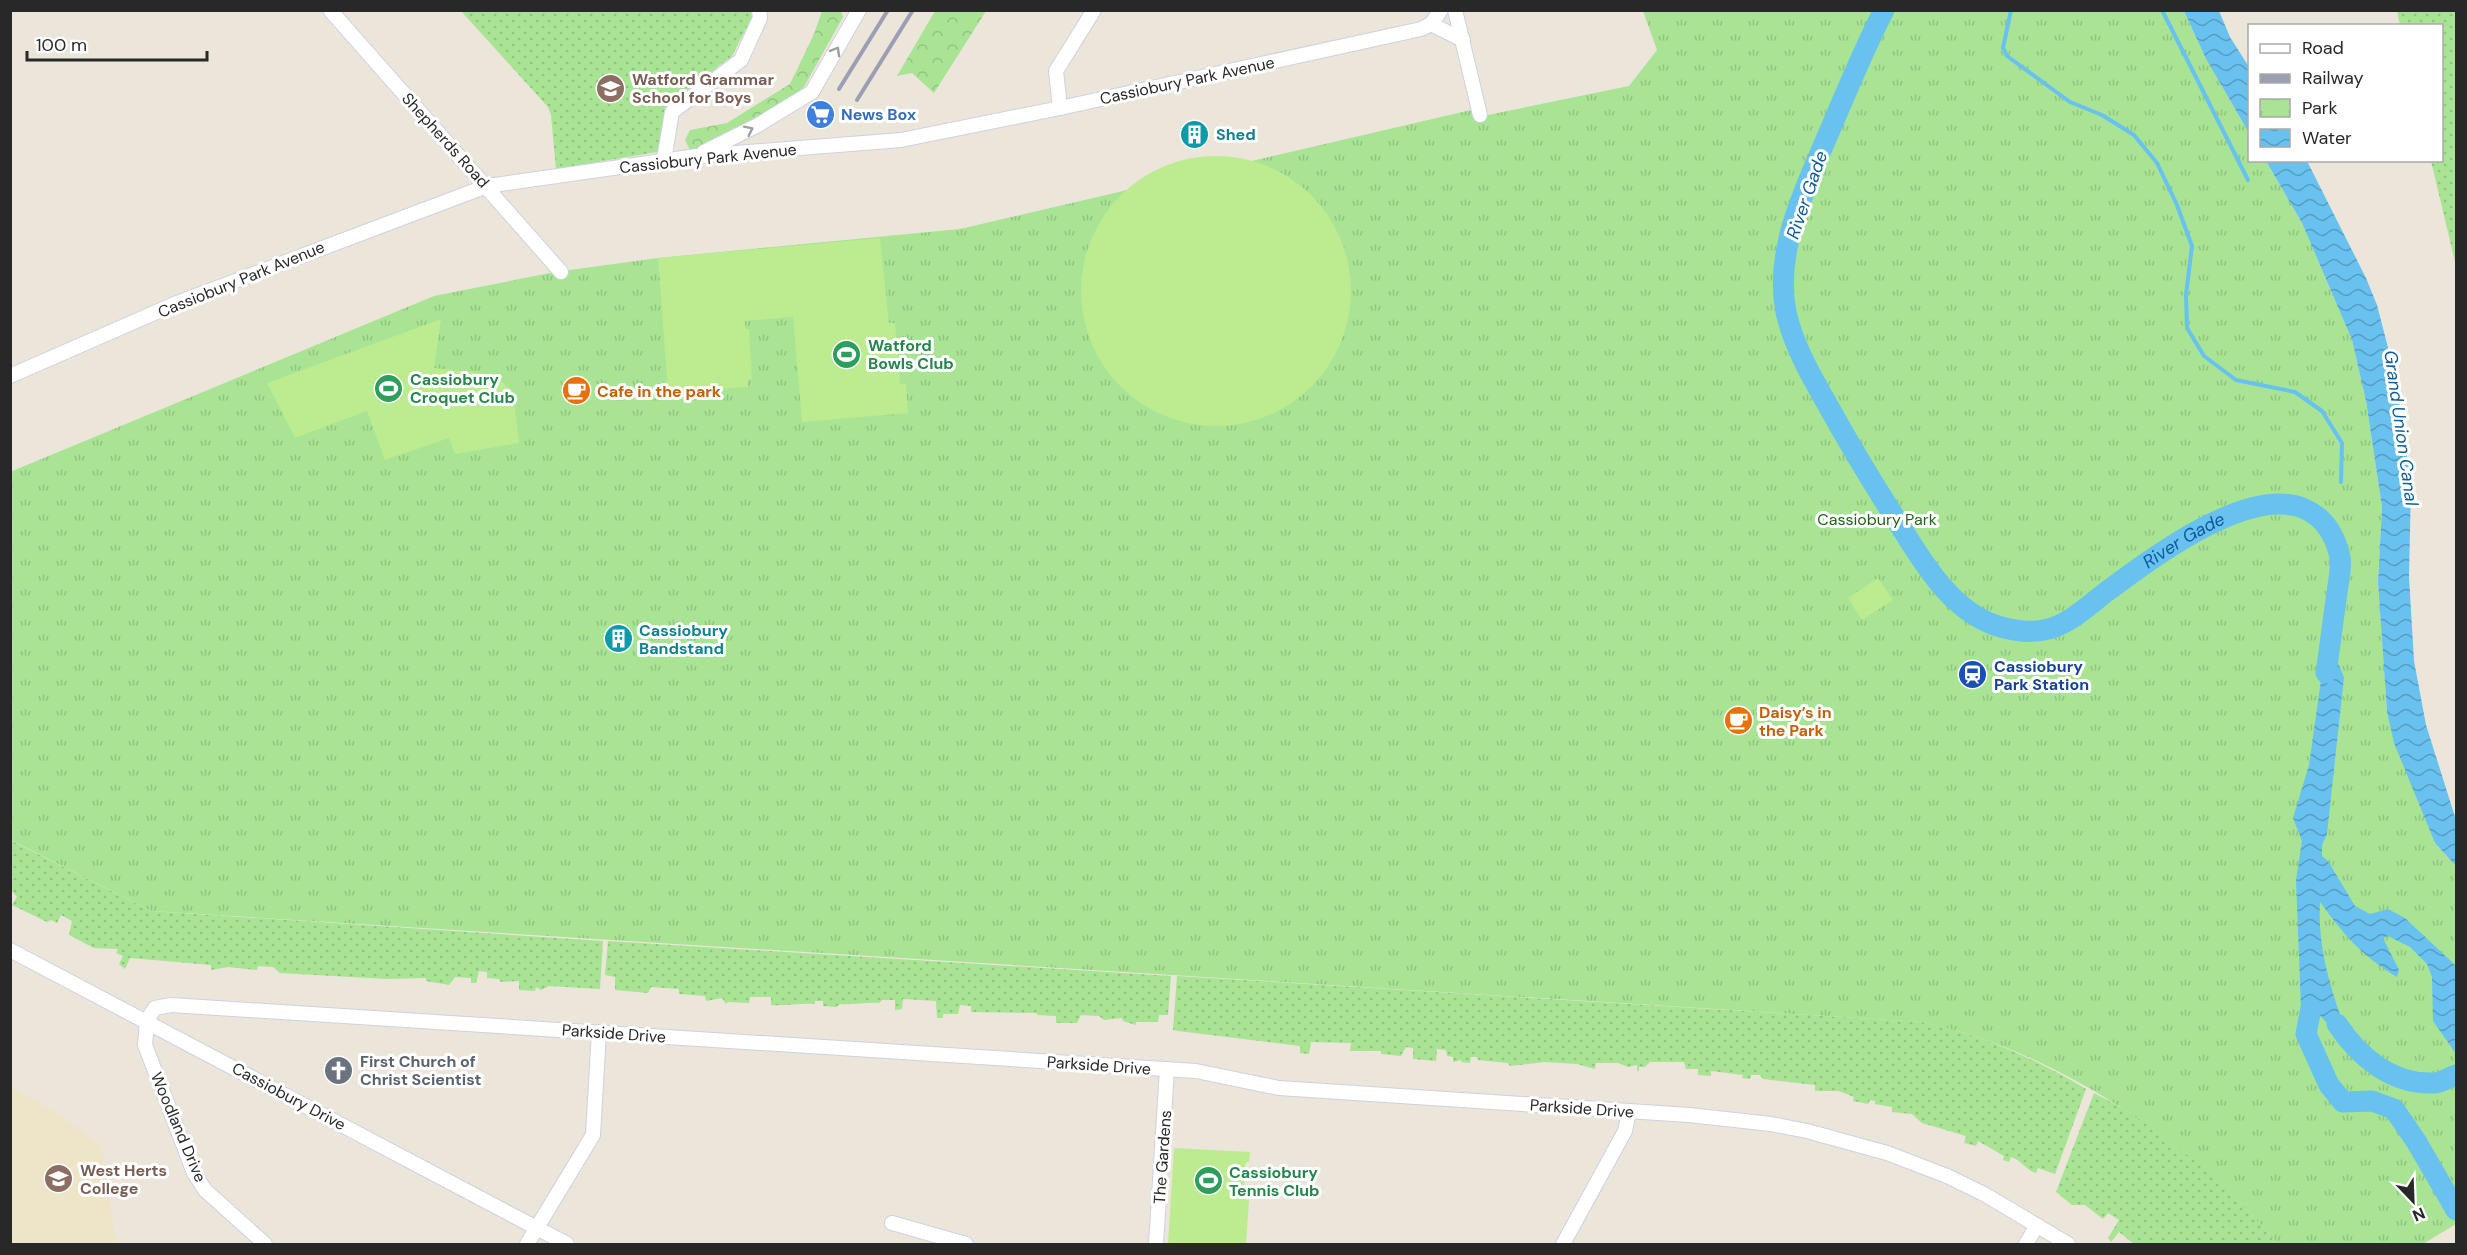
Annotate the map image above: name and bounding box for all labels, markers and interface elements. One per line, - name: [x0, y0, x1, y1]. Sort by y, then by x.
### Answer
- scale bar: [27, 24, 207, 62]
- legend: [2248, 24, 2443, 162]
- text: 100 m: [36, 33, 87, 57]
- text: Road: [2302, 36, 2344, 60]
- one-way arrow: [829, 47, 840, 57]
- street label: Cassiobury Park Avenue: [1098, 52, 1276, 109]
- text: Railway: [2302, 66, 2364, 90]
- place label: Watford Grammar School for Boys: [632, 69, 774, 108]
- school or university icon: Watford Grammar School for Boys: [595, 72, 627, 104]
- street label: Shepherds Road: [397, 88, 494, 192]
- text: Park: [2302, 96, 2338, 120]
- supermarket icon: News Box: [804, 98, 836, 130]
- place label: News Box: [841, 104, 916, 125]
- building icon: Shed: [1179, 118, 1211, 150]
- place label: Shed: [1216, 124, 1256, 145]
- one-way arrow: [743, 125, 754, 137]
- text: Water: [2302, 126, 2352, 150]
- street label: Cassiobury Park Avenue: [618, 139, 798, 178]
- water label: River Gade: [1781, 148, 1833, 242]
- street label: Cassiobury Park Avenue: [155, 236, 328, 323]
- place label: Watford Bowls Club: [868, 335, 954, 374]
- sports icon: Watford Bowls Club: [831, 338, 863, 370]
- water label: Grand Union Canal: [2378, 349, 2424, 508]
- place label: Cassiobury Croquet Club: [410, 369, 515, 408]
- sports icon: Cassiobury Croquet Club: [373, 372, 405, 404]
- cafe icon: Cafe in the park: [560, 375, 592, 407]
- place label: Cafe in the park: [597, 381, 722, 402]
- water label: River Gade: [2138, 507, 2229, 574]
- park label: Cassiobury Park: [1817, 509, 1937, 530]
- place label: Cassiobury Bandstand: [639, 620, 728, 659]
- building icon: Cassiobury Bandstand: [602, 623, 634, 655]
- place label: Cassiobury Park Station: [1994, 656, 2089, 695]
- station icon: Cassiobury Park Station: [1957, 659, 1989, 691]
- place label: Daisy’s in the Park: [1759, 702, 1832, 741]
- cafe icon: Daisy’s in the Park: [1722, 705, 1754, 737]
- street label: Parkside Drive: [561, 1019, 667, 1048]
- place label: First Church of Christ Scientist: [360, 1051, 481, 1090]
- street label: Parkside Drive: [1046, 1051, 1152, 1080]
- church icon: First Church of Christ Scientist: [323, 1054, 355, 1086]
- street label: Cassiobury Drive: [228, 1058, 349, 1135]
- street label: Woodland Drive: [146, 1069, 211, 1185]
- street label: Parkside Drive: [1529, 1094, 1635, 1123]
- street label: The Gardens: [1149, 1109, 1176, 1205]
- place label: West Herts College: [80, 1160, 167, 1199]
- place label: Cassiobury Tennis Club: [1229, 1162, 1320, 1201]
- school or university icon: West Herts College: [43, 1163, 75, 1195]
- sports icon: Cassiobury Tennis Club: [1192, 1165, 1224, 1197]
- north arrow: [2383, 1171, 2443, 1231]
- text: N: [2409, 1202, 2428, 1226]

